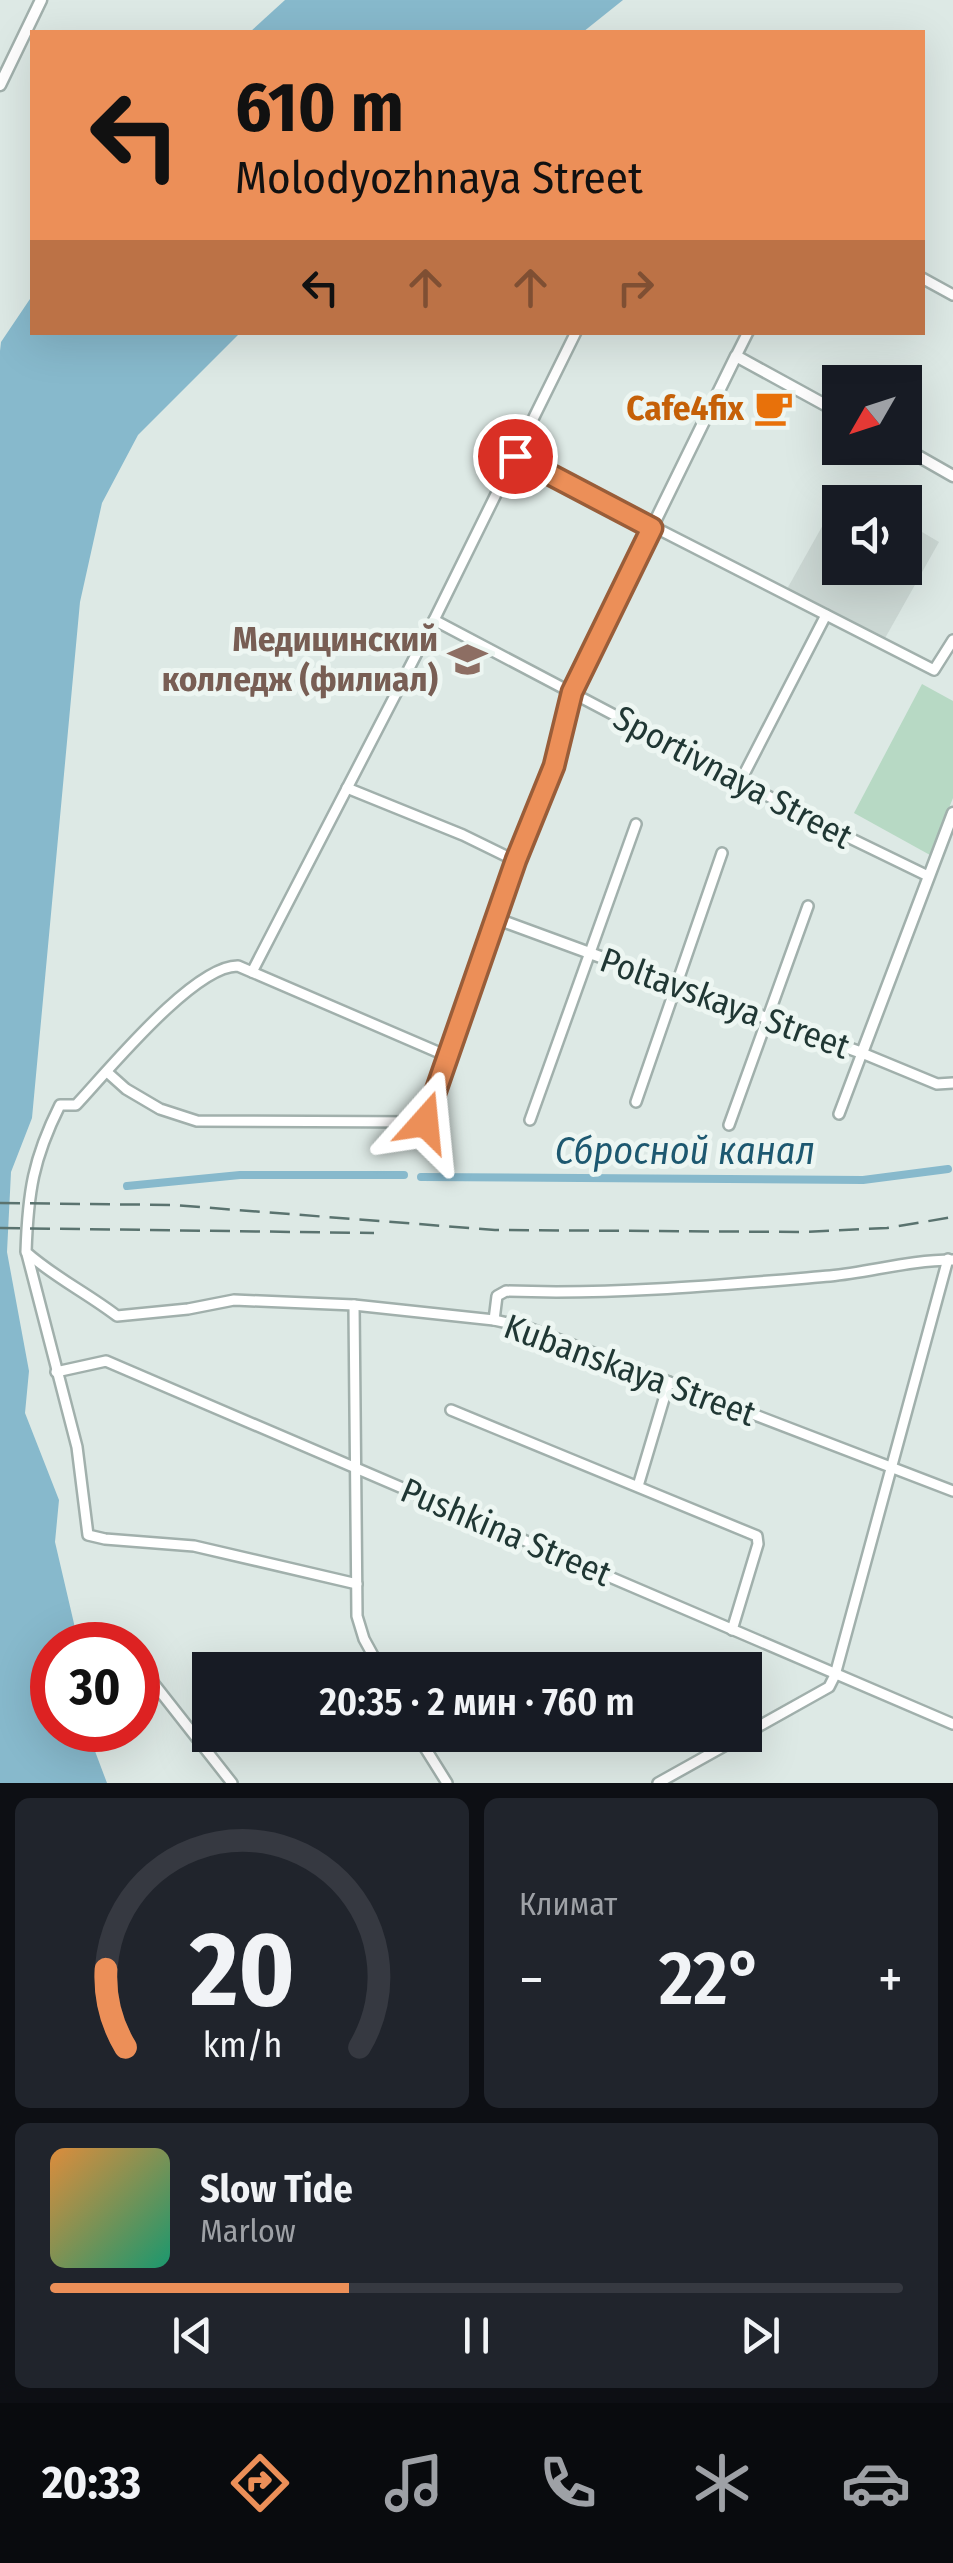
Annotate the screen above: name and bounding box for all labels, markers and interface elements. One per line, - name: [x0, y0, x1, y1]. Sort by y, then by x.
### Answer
- text: 610 m: [235, 66, 404, 150]
- icon: left: [70, 70, 200, 200]
- text: Molodyozhnaya Street: [235, 151, 643, 205]
- icon: left: [293, 260, 348, 315]
- icon: ahead: [398, 260, 453, 315]
- icon: ahead: [503, 260, 558, 315]
- icon: right: [608, 260, 663, 315]
- north arrow: [822, 365, 922, 465]
- map controls: [822, 365, 922, 585]
- place label: Cafe4fix: [626, 387, 745, 429]
- cafe icon: Cafe4fix: [753, 387, 795, 429]
- pin: [473, 414, 558, 499]
- icon: arrive: [488, 429, 543, 484]
- button: sound: [822, 485, 922, 585]
- place label: Медицинский колледж (филиал): [162, 618, 438, 700]
- school or university icon: Медицинский колледж (филиал): [447, 638, 489, 680]
- street label: Sportivnaya Street: [607, 696, 860, 858]
- street label: Poltavskaya Street: [595, 938, 856, 1068]
- position arrow: [373, 1070, 477, 1174]
- water label: Сбросной канал: [555, 1128, 815, 1174]
- street label: Kubanskaya Street: [499, 1305, 762, 1435]
- street label: Pushkina Street: [395, 1469, 618, 1595]
- speed limit sign: 30: [30, 1622, 160, 1752]
- text: 20:35 · 2 мин · 760 m: [319, 1679, 635, 1725]
- text: Климат: [519, 1885, 617, 1923]
- text: 20: [189, 1908, 294, 2033]
- text: 22°: [659, 1934, 763, 2024]
- text: −: [519, 1947, 544, 2013]
- text: +: [878, 1947, 903, 2013]
- text: km/h: [202, 2024, 282, 2066]
- text: Slow Tide: [200, 2166, 353, 2212]
- text: Marlow: [200, 2212, 296, 2250]
- icon: previous: [165, 2308, 220, 2363]
- icon: pause: [449, 2308, 504, 2363]
- icon: next: [733, 2308, 788, 2363]
- icon: directions: [225, 2448, 295, 2518]
- icon: music: [379, 2448, 449, 2518]
- icon: phone: [533, 2448, 603, 2518]
- icon: climate: [687, 2448, 757, 2518]
- icon: car: [841, 2448, 911, 2518]
- text: 20:33: [42, 2456, 141, 2510]

